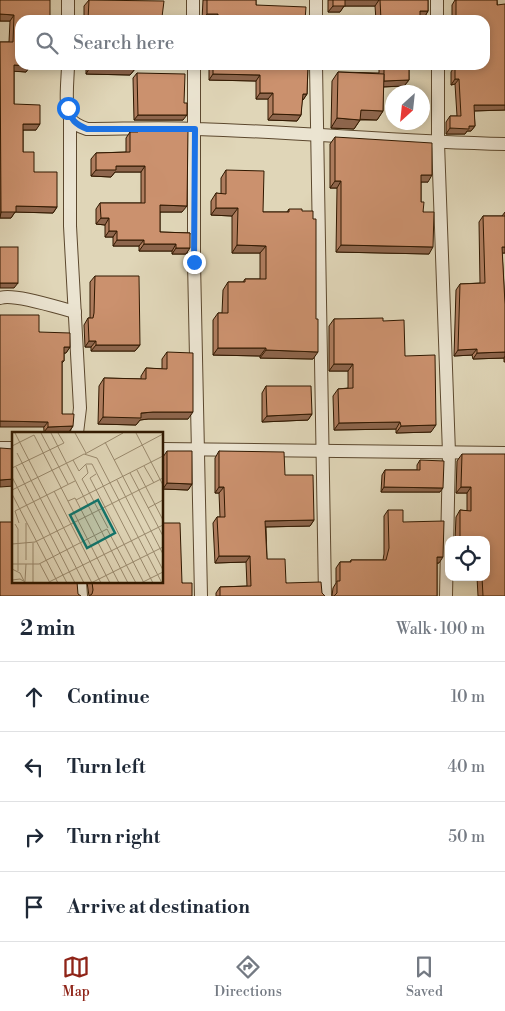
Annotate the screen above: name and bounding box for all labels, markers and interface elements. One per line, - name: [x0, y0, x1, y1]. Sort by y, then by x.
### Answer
- search box: [15, 15, 490, 70]
- icon: search: [33, 29, 61, 57]
- text: Search here: [73, 31, 174, 55]
- north arrow: [385, 85, 430, 130]
- route start: [57, 97, 80, 120]
- route end: [183, 251, 206, 274]
- inset map: [12, 432, 164, 584]
- map controls: [445, 536, 490, 581]
- button: locate: [445, 536, 490, 581]
- text: 2 min: [20, 616, 75, 642]
- text: Walk · 100 m: [396, 619, 485, 639]
- icon: ahead: [20, 683, 48, 711]
- text: Continue: [67, 685, 150, 709]
- text: 10 m: [451, 687, 485, 707]
- icon: left: [20, 753, 48, 781]
- text: Turn left: [67, 755, 146, 779]
- text: 40 m: [448, 757, 485, 777]
- icon: right: [20, 823, 48, 851]
- text: Turn right: [67, 825, 160, 849]
- text: 50 m: [448, 827, 485, 847]
- icon: arrive: [20, 893, 48, 921]
- text: Arrive at destination: [67, 895, 250, 919]
- tab: Map: [62, 953, 90, 1001]
- tab: Directions: [214, 953, 282, 1001]
- tab: Saved: [406, 953, 443, 1001]

